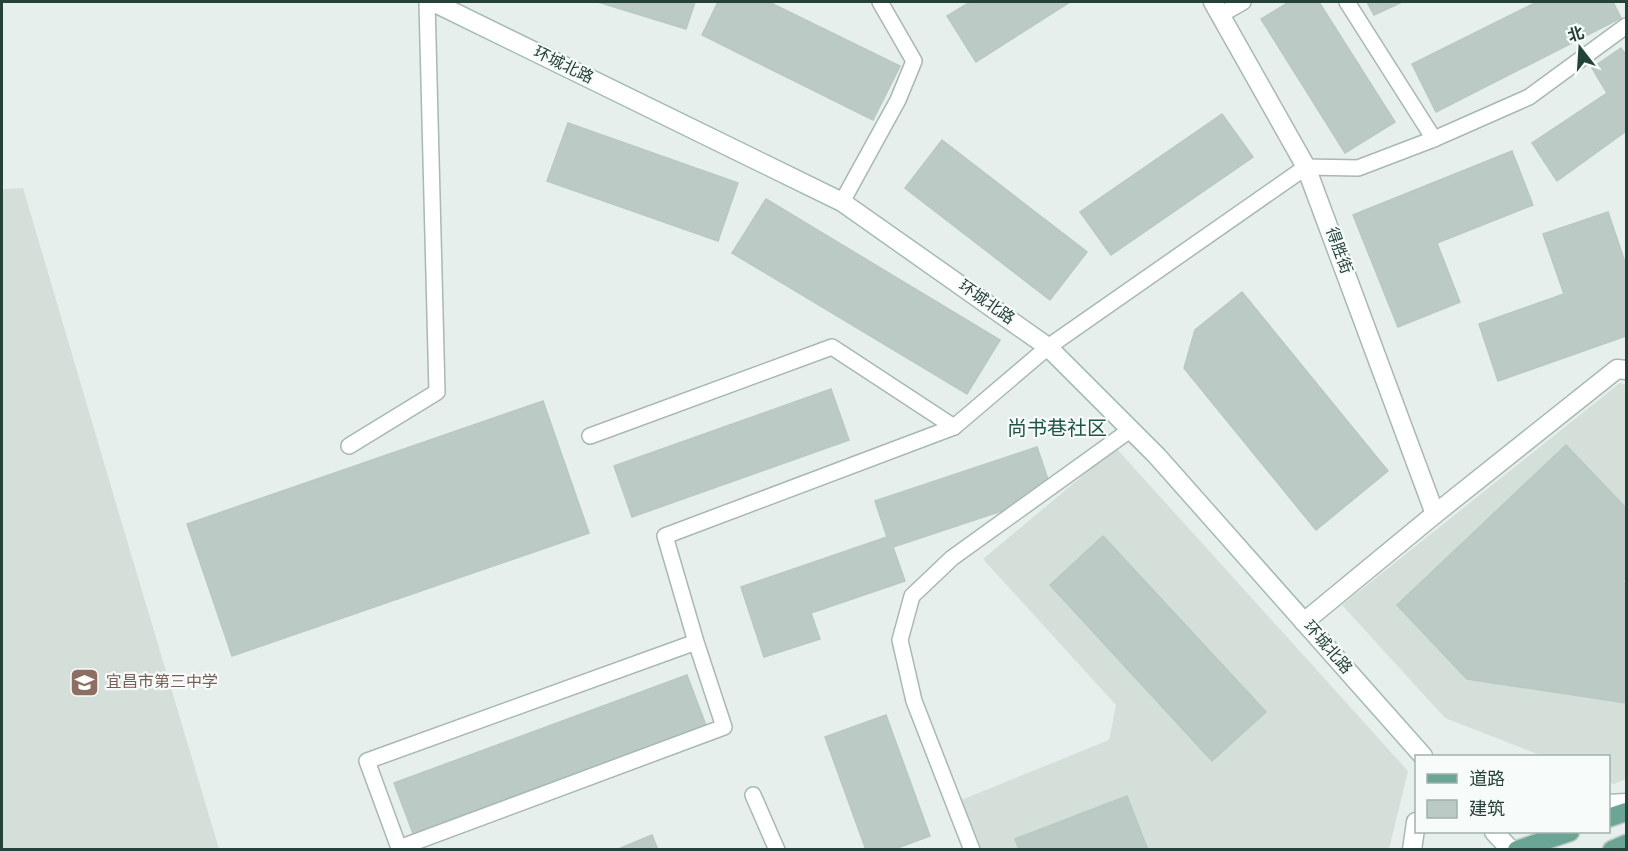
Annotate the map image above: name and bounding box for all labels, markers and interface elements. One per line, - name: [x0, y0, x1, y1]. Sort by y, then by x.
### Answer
- north arrow: [1550, 18, 1610, 78]
- text: 北: [1566, 24, 1587, 47]
- street label: 环城北路: [530, 43, 596, 89]
- street label: 得胜街: [1320, 225, 1356, 277]
- street label: 环城北路: [954, 276, 1018, 330]
- district label: 尚书巷社区: [1007, 417, 1107, 443]
- street label: 环城北路: [1298, 617, 1356, 679]
- school or university icon: 宜昌市第三中学: [69, 667, 101, 699]
- place label: 宜昌市第三中学: [106, 673, 218, 693]
- legend: [1415, 755, 1610, 833]
- text: 道路: [1469, 769, 1505, 792]
- text: 建筑: [1469, 799, 1505, 822]

